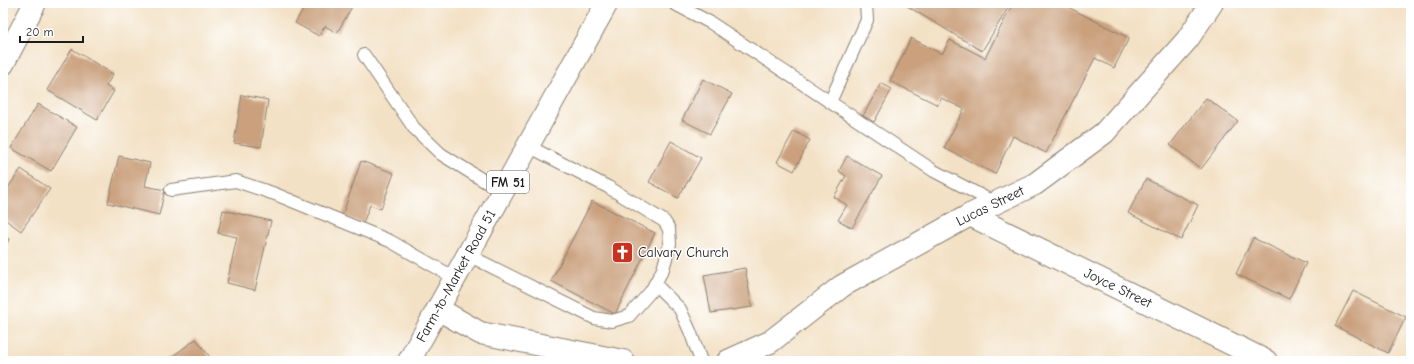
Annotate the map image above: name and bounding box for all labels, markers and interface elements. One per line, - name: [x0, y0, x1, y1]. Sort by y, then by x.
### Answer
- scale bar: [20, 18, 83, 44]
- text: 20 m: [26, 25, 54, 39]
- road number: FM 51: [487, 171, 529, 193]
- street label: Lucas Street: [953, 182, 1028, 230]
- street label: Farm-to-Market Road 51: [413, 207, 499, 345]
- church icon: Calvary Church: [609, 239, 635, 265]
- place label: Calvary Church: [638, 244, 729, 261]
- street label: Joyce Street: [1081, 264, 1156, 312]

